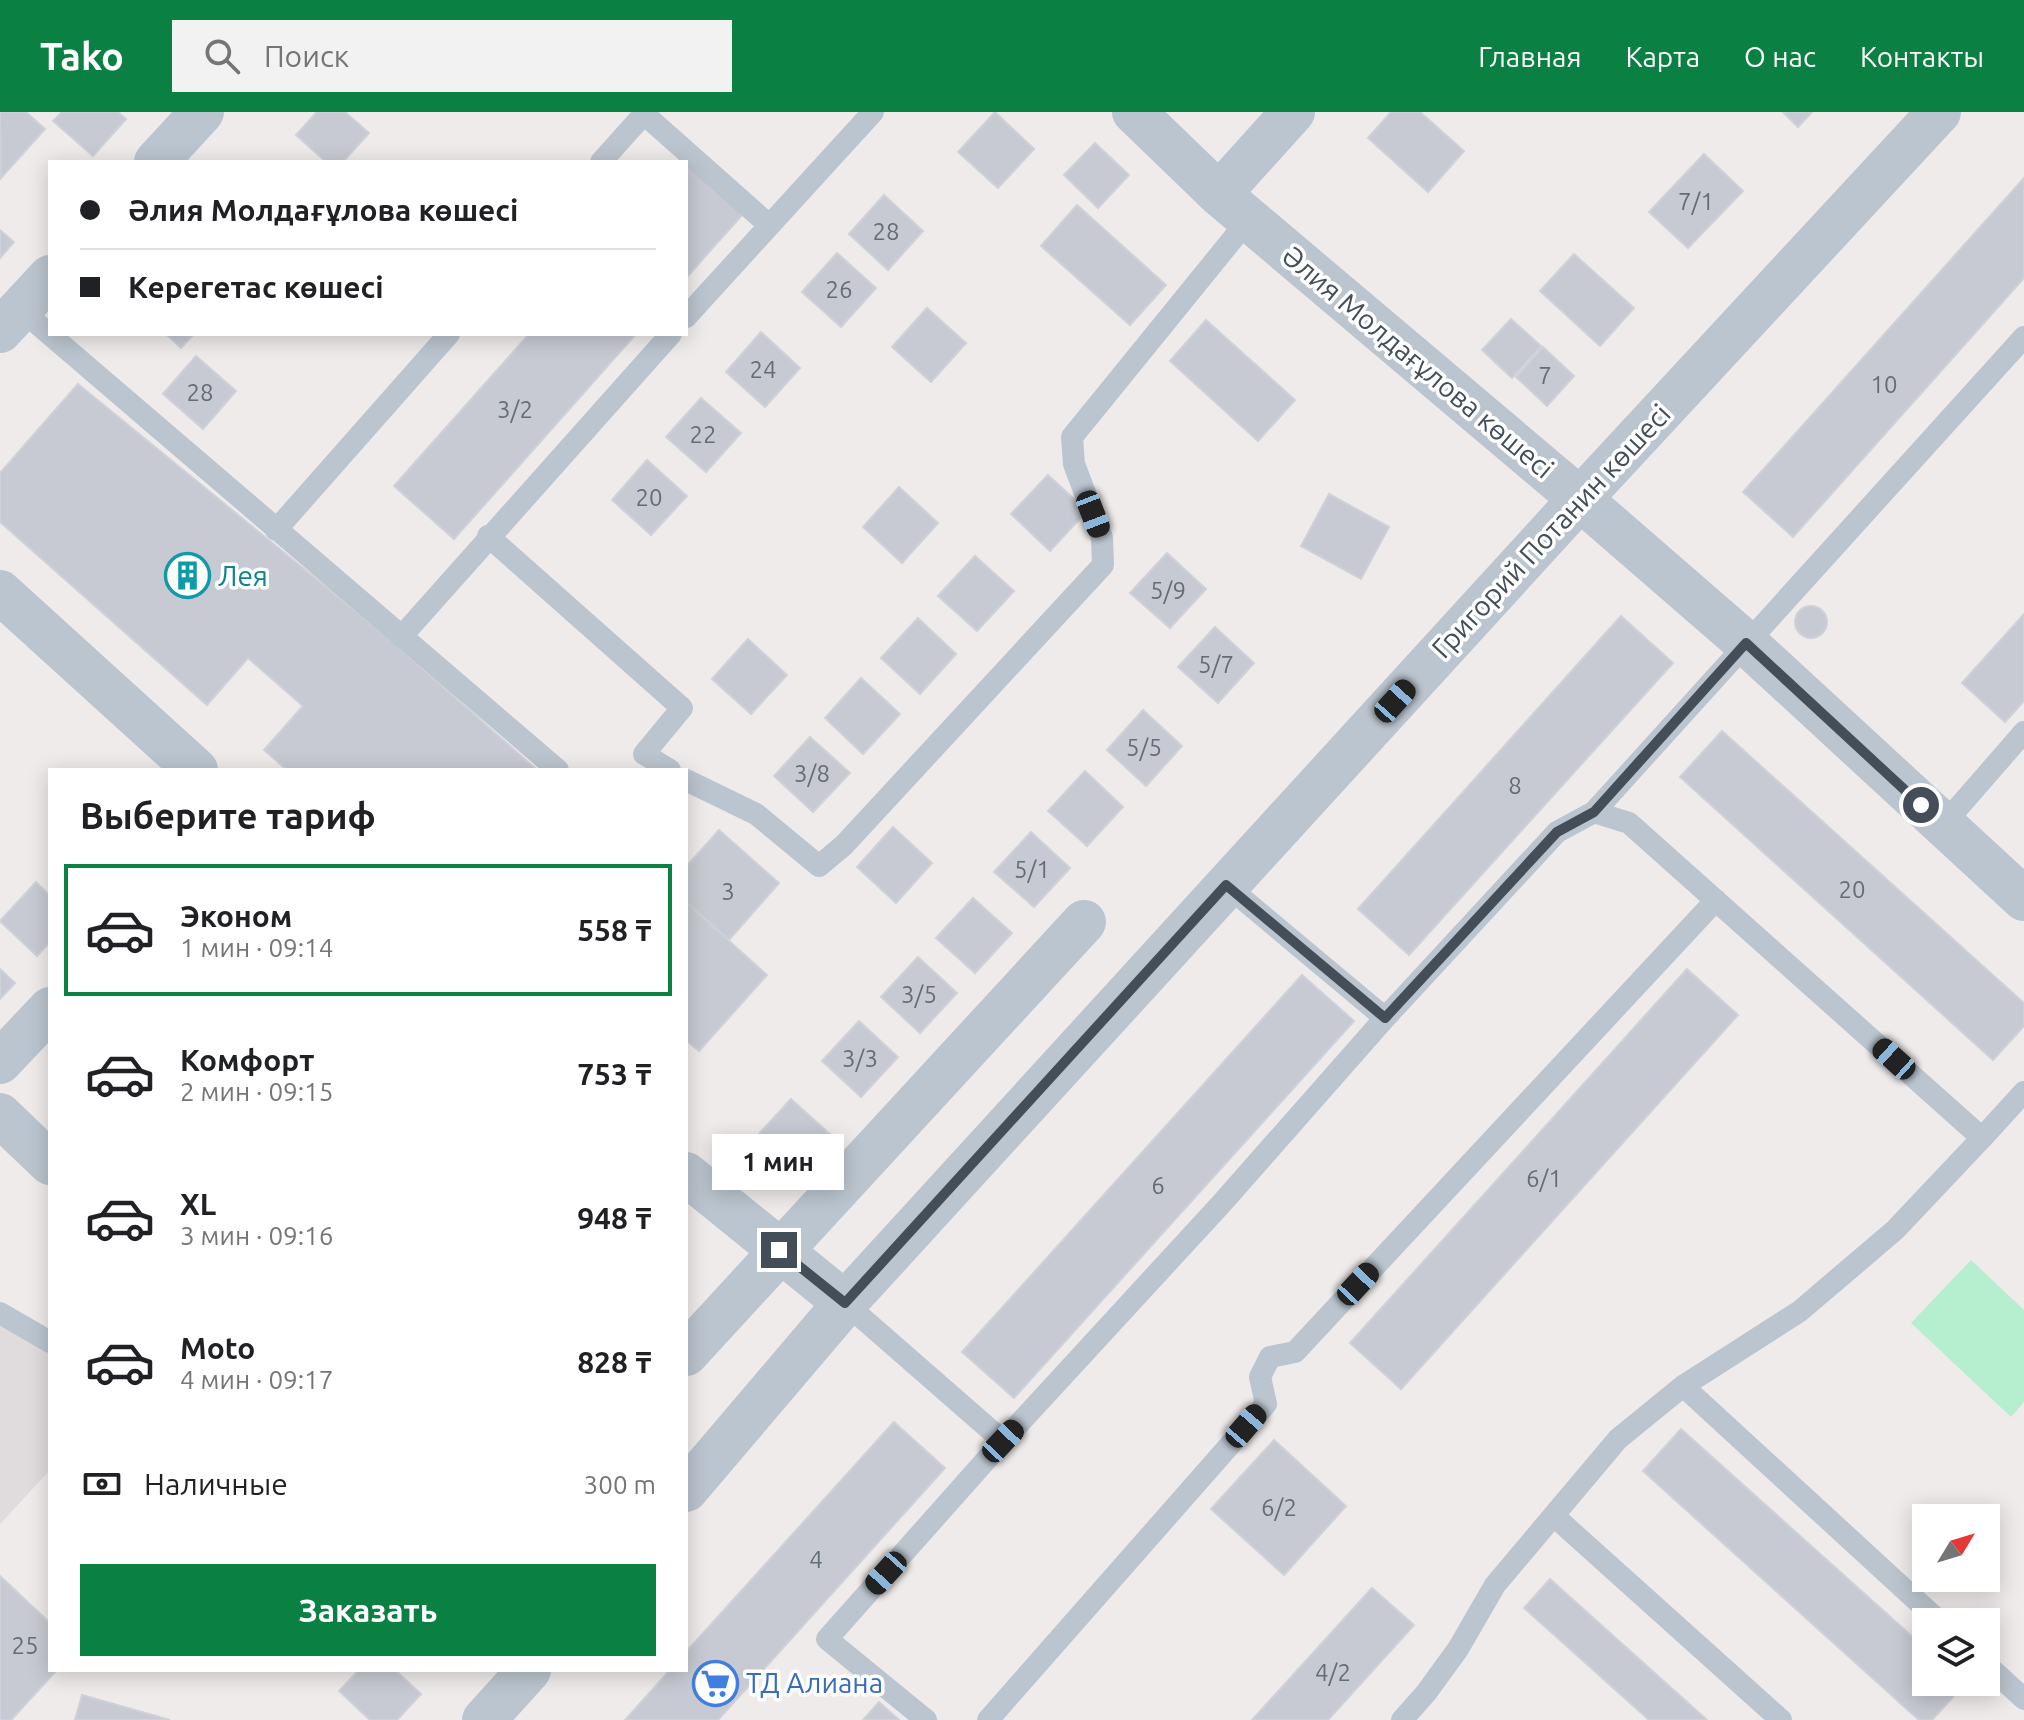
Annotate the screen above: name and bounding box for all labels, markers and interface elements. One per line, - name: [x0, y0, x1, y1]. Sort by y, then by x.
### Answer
- search box: [172, 20, 732, 92]
- icon: search: [200, 34, 244, 78]
- text: Tako: [40, 35, 124, 77]
- text: Поиск: [264, 39, 349, 73]
- text: Главная: [1478, 41, 1581, 72]
- text: Карта: [1625, 41, 1700, 72]
- text: О нас: [1744, 41, 1816, 72]
- text: Контакты: [1860, 41, 1984, 72]
- house number: 7/1: [1678, 188, 1714, 215]
- text: Әлия Молдағұлова көшесі: [128, 193, 518, 227]
- house number: 28: [872, 218, 900, 245]
- street label: Әлия Молдағұлова көшесі: [1277, 239, 1560, 484]
- text: Керегетас көшесі: [128, 270, 384, 304]
- house number: 26: [825, 276, 853, 303]
- house number: 24: [749, 356, 777, 383]
- house number: 7: [1538, 362, 1552, 389]
- house number: 10: [1870, 371, 1898, 398]
- house number: 28: [186, 379, 214, 406]
- house number: 3/2: [497, 396, 533, 423]
- street label: Григорий Потанин көшесі: [1425, 398, 1676, 664]
- house number: 22: [689, 421, 717, 448]
- house number: 20: [635, 484, 663, 511]
- car: [1073, 487, 1113, 541]
- building icon: Лея: [163, 552, 211, 600]
- place label: Лея: [218, 560, 268, 591]
- house number: 5/9: [1150, 577, 1186, 604]
- house number: 5/7: [1198, 651, 1234, 678]
- car: [1370, 675, 1420, 727]
- house number: 5/5: [1126, 734, 1162, 761]
- house number: 3/8: [794, 760, 830, 787]
- house number: 8: [1508, 772, 1522, 799]
- route start: [1903, 787, 1939, 823]
- text: Выберите тариф: [80, 795, 376, 836]
- house number: 5/1: [1014, 856, 1050, 883]
- house number: 20: [1838, 876, 1866, 903]
- house number: 3: [721, 878, 735, 905]
- icon: car: [84, 894, 156, 966]
- text: Эконом: [180, 899, 292, 933]
- text: 558 ₸: [577, 913, 652, 947]
- text: 1 мин · 09:14: [180, 933, 333, 962]
- house number: 3/5: [901, 981, 937, 1008]
- car: [1868, 1034, 1920, 1084]
- icon: car: [84, 1038, 156, 1110]
- text: Комфорт: [180, 1043, 314, 1077]
- house number: 3/3: [842, 1045, 878, 1072]
- text: 753 ₸: [577, 1057, 652, 1091]
- text: 2 мин · 09:15: [180, 1077, 333, 1106]
- callout: 1 мин: [713, 1134, 845, 1190]
- text: 1 мин: [742, 1147, 814, 1176]
- house number: 6/1: [1526, 1165, 1562, 1192]
- house number: 6: [1151, 1172, 1165, 1199]
- icon: car: [84, 1182, 156, 1254]
- text: XL: [180, 1187, 216, 1221]
- text: 948 ₸: [577, 1201, 652, 1235]
- text: 3 мин · 09:16: [180, 1221, 333, 1250]
- route end: [761, 1232, 797, 1268]
- car: [1333, 1258, 1383, 1310]
- icon: car: [84, 1326, 156, 1398]
- text: Moto: [180, 1331, 255, 1365]
- text: 828 ₸: [577, 1345, 652, 1379]
- text: 4 мин · 09:17: [180, 1365, 333, 1394]
- car: [1221, 1400, 1271, 1452]
- car: [978, 1415, 1028, 1467]
- icon: cash: [80, 1462, 124, 1506]
- text: Наличные: [144, 1467, 288, 1501]
- text: 300 m: [584, 1470, 656, 1499]
- house number: 6/2: [1261, 1494, 1297, 1521]
- north arrow: [1912, 1504, 2000, 1592]
- map controls: [1912, 1504, 2000, 1696]
- house number: 4: [809, 1546, 823, 1573]
- car: [861, 1547, 911, 1599]
- button: Заказать: [80, 1564, 656, 1656]
- button: layers: [1912, 1608, 2000, 1696]
- house number: 25: [11, 1632, 39, 1659]
- supermarket icon: ТД Алиана: [691, 1659, 739, 1707]
- house number: 4/2: [1315, 1659, 1351, 1686]
- place label: ТД Алиана: [746, 1667, 883, 1698]

